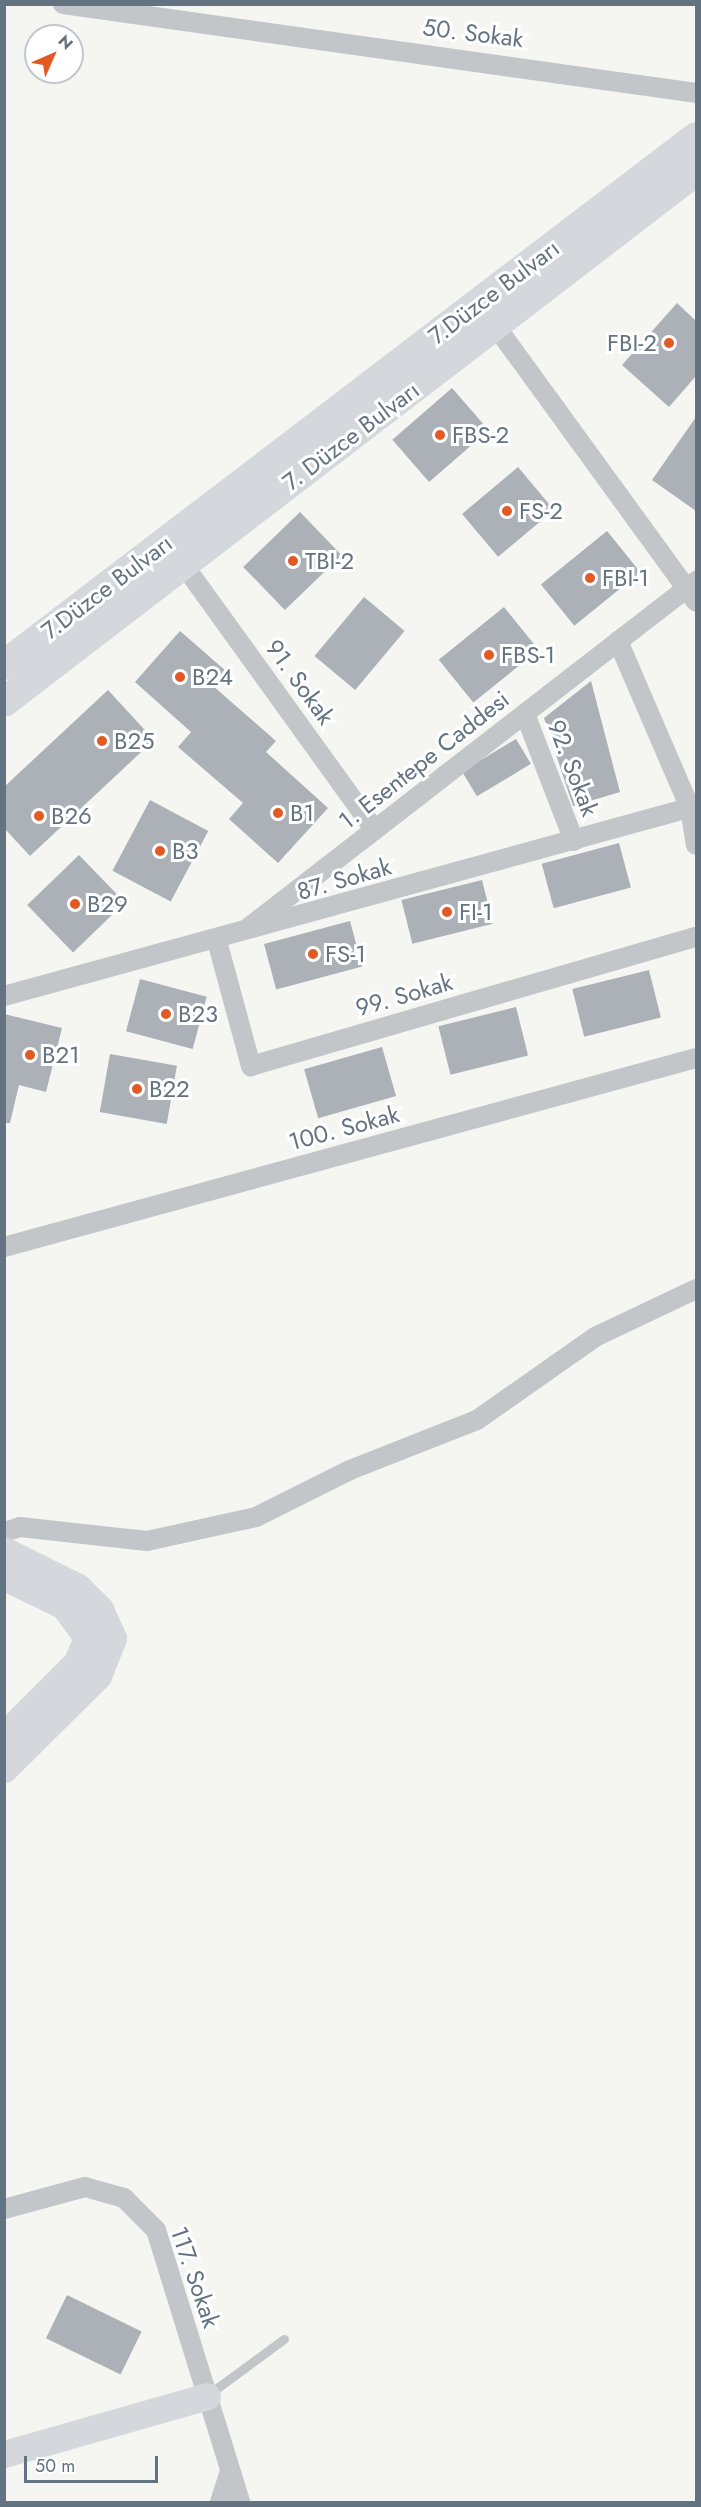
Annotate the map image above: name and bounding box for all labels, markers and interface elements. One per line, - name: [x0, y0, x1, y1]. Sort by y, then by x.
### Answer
- street label: 50. Sokak: [421, 13, 525, 53]
- north arrow: [24, 24, 84, 84]
- text: N: [53, 30, 78, 55]
- street label: 7.Düzce Bulvarı: [423, 234, 565, 350]
- place label: FBI-2: [607, 329, 657, 357]
- marker: FBI-2: [662, 336, 676, 350]
- street label: 7. Düzce Bulvarı: [277, 375, 425, 497]
- place label: FBS-2: [452, 421, 509, 449]
- marker: FBS-2: [433, 428, 447, 442]
- place label: FS-2: [519, 497, 563, 525]
- marker: FS-2: [500, 504, 514, 518]
- street label: 7.Düzce Bulvarı: [36, 529, 178, 645]
- place label: TBI-2: [305, 547, 354, 575]
- marker: TBI-2: [286, 554, 300, 568]
- place label: FBI-1: [602, 564, 649, 592]
- marker: FBI-1: [583, 571, 597, 585]
- street label: 91. Sokak: [260, 634, 340, 730]
- place label: FBS-1: [501, 641, 555, 669]
- marker: FBS-1: [482, 648, 496, 662]
- place label: B24: [192, 663, 233, 691]
- marker: B24: [173, 670, 187, 684]
- street label: 1. Esentepe Caddesi: [333, 685, 515, 835]
- street label: 92. Sokak: [541, 716, 605, 820]
- place label: B25: [114, 727, 155, 755]
- marker: B25: [95, 734, 109, 748]
- place label: B1: [290, 799, 314, 827]
- place label: B26: [51, 802, 92, 830]
- marker: B1: [271, 806, 285, 820]
- marker: B26: [32, 809, 46, 823]
- place label: B3: [172, 837, 198, 865]
- marker: B3: [153, 844, 167, 858]
- street label: 87. Sokak: [294, 852, 394, 906]
- place label: B29: [87, 890, 128, 918]
- marker: B29: [68, 897, 82, 911]
- place label: FI-1: [459, 898, 493, 926]
- marker: FI-1: [440, 905, 454, 919]
- place label: FS-1: [325, 940, 366, 968]
- marker: FS-1: [306, 947, 320, 961]
- street label: 99. Sokak: [352, 967, 456, 1023]
- place label: B23: [178, 1000, 218, 1028]
- marker: B23: [159, 1007, 173, 1021]
- place label: B21: [42, 1041, 80, 1069]
- marker: B21: [23, 1048, 37, 1062]
- place label: B22: [149, 1075, 190, 1103]
- marker: B22: [130, 1082, 144, 1096]
- street label: 100. Sokak: [286, 1099, 402, 1157]
- street label: 117. Sokak: [164, 2223, 226, 2331]
- scale bar: [27, 2444, 160, 2482]
- text: 50 m: [35, 2453, 75, 2479]

